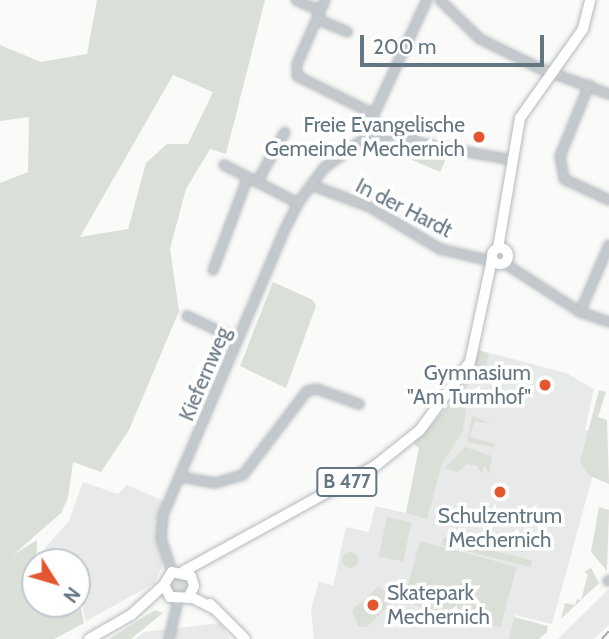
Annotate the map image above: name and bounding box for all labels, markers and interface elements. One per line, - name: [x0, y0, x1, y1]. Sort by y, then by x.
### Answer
- scale bar: [364, 21, 548, 65]
- text: 200 m: [373, 34, 436, 59]
- place label: Freie Evangelische Gemeinde Mechernich: [265, 112, 465, 162]
- marker: Freie Evangelische Gemeinde Mechernich: [471, 129, 487, 145]
- street label: In der Hardt: [351, 173, 457, 243]
- street label: Kiefernweg: [174, 323, 236, 425]
- place label: Gymnasium "Am Turmhof": [407, 360, 531, 410]
- marker: Gymnasium "Am Turmhof": [537, 377, 553, 393]
- road number: B 477: [316, 467, 378, 498]
- marker: Schulzentrum Mechernich: [492, 484, 508, 500]
- place label: Schulzentrum Mechernich: [438, 503, 562, 553]
- north arrow: [21, 548, 91, 618]
- place label: Skatepark Mechernich: [387, 580, 490, 630]
- text: N: [58, 582, 85, 607]
- marker: Skatepark Mechernich: [365, 597, 381, 613]

